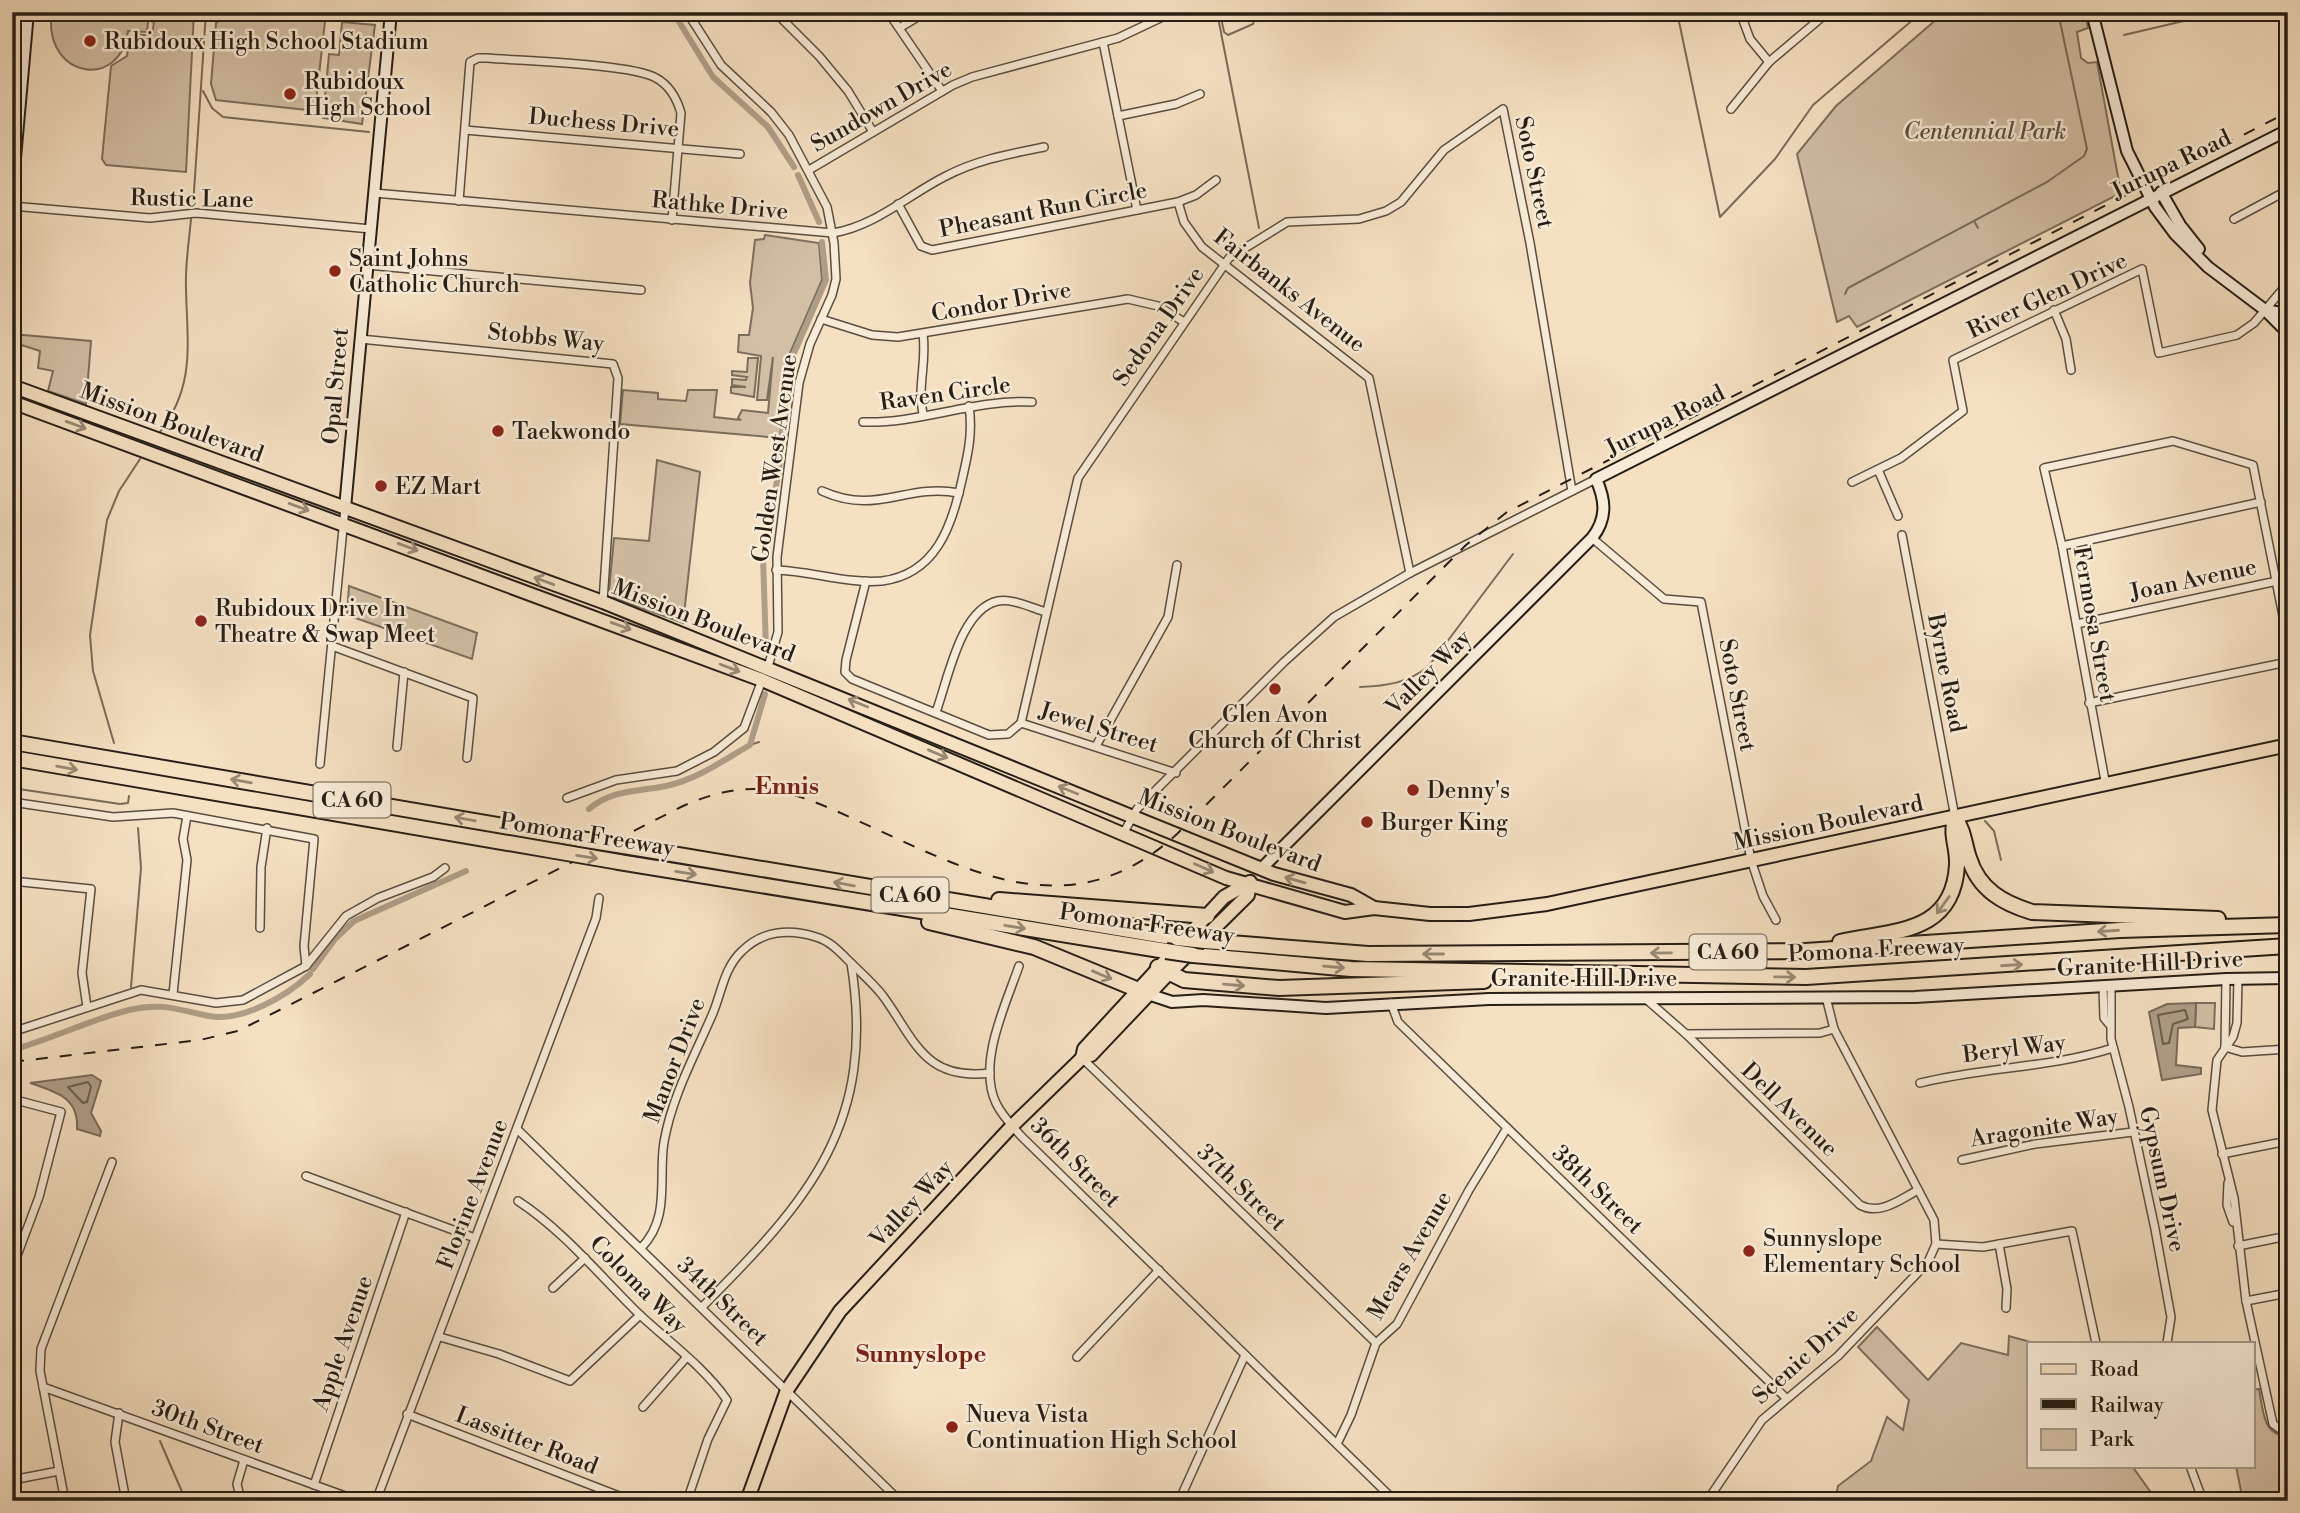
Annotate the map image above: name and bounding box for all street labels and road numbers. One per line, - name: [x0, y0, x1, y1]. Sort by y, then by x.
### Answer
- street label: Sundown Drive: [806, 55, 957, 159]
- street label: Duchess Drive: [527, 102, 680, 144]
- street label: Soto Street: [1508, 114, 1560, 231]
- street label: Jurupa Road: [2106, 124, 2236, 206]
- street label: Pheasant Run Circle: [937, 176, 1150, 244]
- street label: Rustic Lane: [130, 184, 254, 214]
- street label: Rathke Drive: [650, 186, 789, 226]
- street label: Fairbanks Avenue: [1208, 223, 1371, 359]
- street label: River Glen Drive: [1963, 247, 2132, 345]
- street label: Sedona Drive: [1107, 261, 1210, 392]
- street label: Condor Drive: [929, 276, 1073, 328]
- street label: Stobbs Way: [486, 318, 606, 358]
- street label: Opal Street: [317, 327, 355, 446]
- street label: Golden West Avenue: [747, 352, 803, 564]
- street label: Raven Circle: [878, 371, 1012, 417]
- street label: Mission Boulevard: [76, 377, 267, 469]
- street label: Jurupa Road: [1600, 379, 1730, 463]
- street label: Fermosa Street: [2067, 544, 2121, 704]
- street label: Joan Avenue: [2126, 553, 2259, 607]
- street label: Mission Boulevard: [608, 573, 799, 669]
- street label: Byrne Road: [1921, 610, 1971, 735]
- street label: Valley Way: [1379, 624, 1478, 722]
- street label: Soto Street: [1712, 637, 1762, 754]
- street label: Jewel Street: [1035, 696, 1162, 759]
- road number: CA 60: [314, 782, 390, 818]
- street label: Mission Boulevard: [1134, 783, 1325, 879]
- street label: Mission Boulevard: [1731, 789, 1926, 857]
- street label: Pomona Freeway: [497, 807, 677, 863]
- road number: CA 60: [872, 878, 948, 912]
- street label: Pomona Freeway: [1057, 898, 1237, 950]
- street label: Pomona Freeway: [1787, 931, 1966, 969]
- road number: CA 60: [1690, 934, 1766, 970]
- street label: Granite Hill Drive: [2056, 945, 2244, 983]
- street label: Granite Hill Drive: [1491, 965, 1677, 993]
- street label: Manor Drive: [638, 994, 712, 1127]
- street label: Beryl Way: [1960, 1029, 2068, 1069]
- street label: Dell Avenue: [1735, 1057, 1844, 1163]
- street label: Aragonite Way: [1967, 1102, 2121, 1154]
- street label: Gypsum Drive: [2133, 1104, 2191, 1255]
- street label: 36th Street: [1024, 1112, 1126, 1214]
- street label: Florine Avenue: [431, 1115, 514, 1273]
- street label: 37th Street: [1191, 1138, 1292, 1237]
- street label: 38th Street: [1546, 1139, 1649, 1240]
- street label: Valley Way: [864, 1154, 960, 1254]
- street label: Mears Avenue: [1362, 1186, 1458, 1325]
- street label: Coloma Way: [583, 1230, 694, 1340]
- street label: 34th Street: [671, 1251, 774, 1352]
- street label: Apple Avenue: [306, 1272, 379, 1416]
- street label: Scenic Drive: [1747, 1301, 1864, 1411]
- street label: 30th Street: [148, 1394, 268, 1460]
- street label: Lassitter Road: [452, 1401, 602, 1481]

